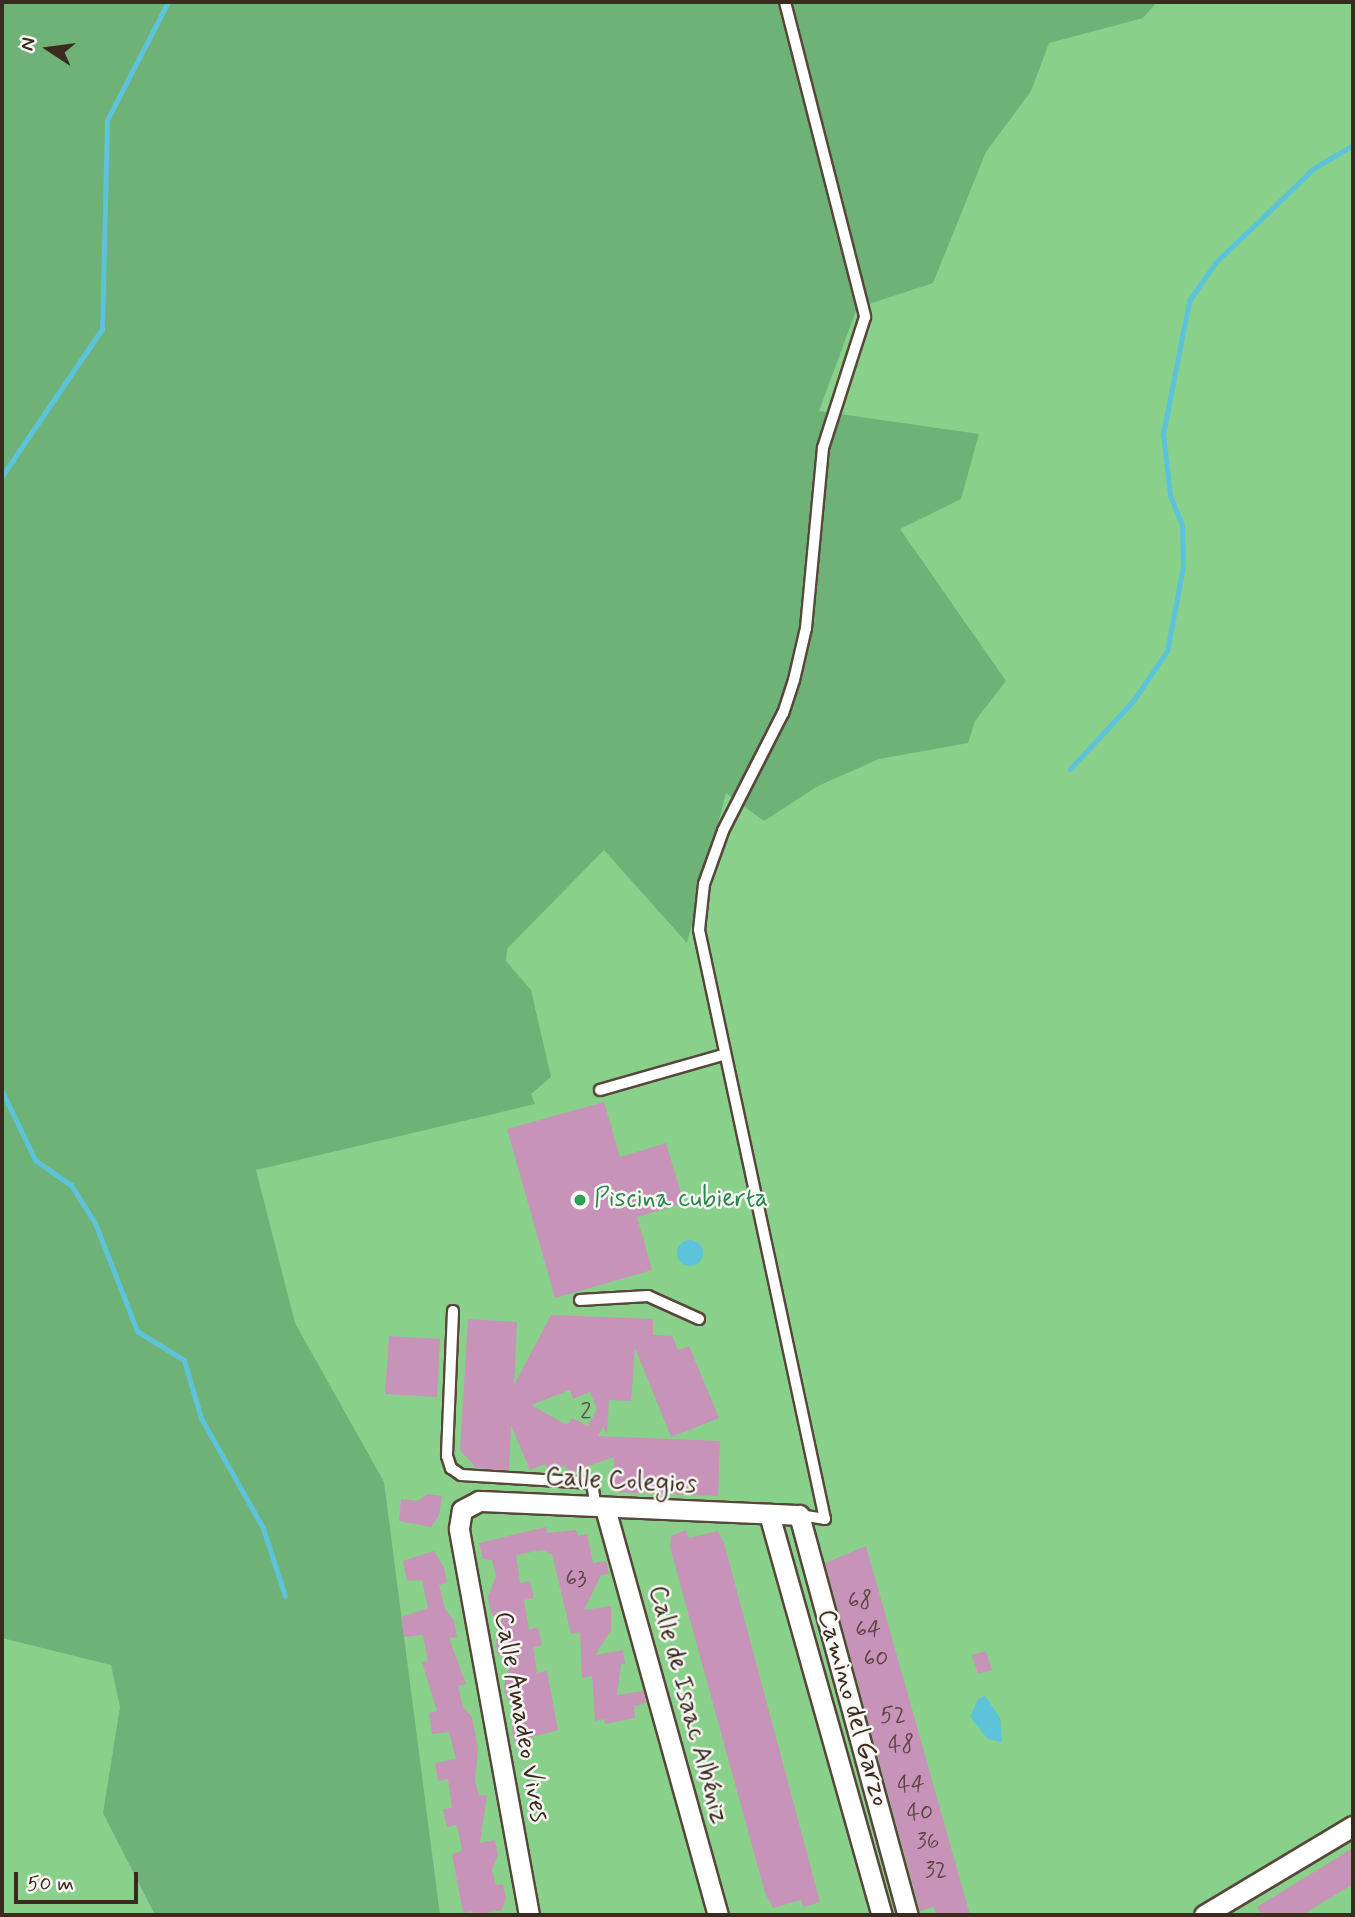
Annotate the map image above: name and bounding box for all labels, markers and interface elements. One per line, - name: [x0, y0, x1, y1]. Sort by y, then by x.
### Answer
- north arrow: [14, 14, 84, 84]
- text: N: [14, 35, 42, 53]
- place label: Piscina cubierta: [594, 1184, 775, 1216]
- marker: Piscina cubierta: [572, 1192, 588, 1208]
- house number: 2: [580, 1398, 592, 1426]
- street label: Calle Colegios: [544, 1462, 698, 1502]
- house number: 63: [565, 1565, 587, 1593]
- street label: Calle de Isaac Albéniz: [640, 1580, 734, 1830]
- house number: 68: [848, 1587, 872, 1615]
- street label: Camino del Garzo: [809, 1607, 895, 1809]
- street label: Calle Amadeo Vives: [486, 1609, 554, 1825]
- house number: 64: [855, 1616, 881, 1644]
- house number: 60: [864, 1645, 888, 1673]
- house number: 52: [880, 1702, 906, 1730]
- house number: 48: [888, 1731, 914, 1759]
- house number: 44: [897, 1771, 925, 1799]
- house number: 40: [907, 1799, 933, 1827]
- house number: 36: [916, 1828, 940, 1856]
- scale bar: [18, 1857, 142, 1901]
- house number: 32: [925, 1857, 947, 1885]
- text: 50 m: [27, 1870, 74, 1898]

